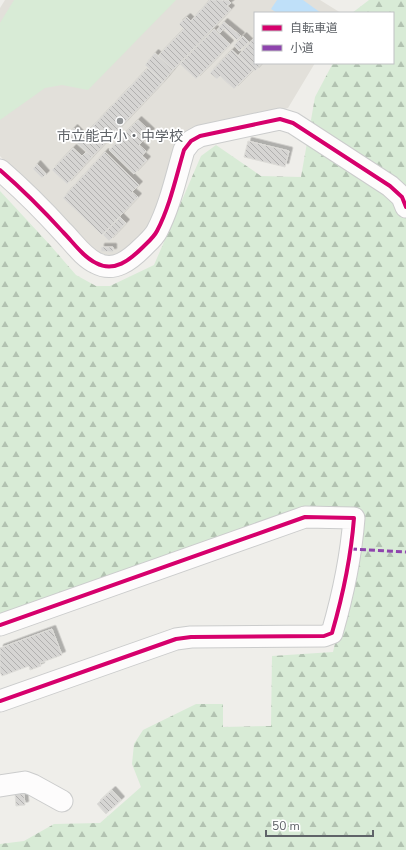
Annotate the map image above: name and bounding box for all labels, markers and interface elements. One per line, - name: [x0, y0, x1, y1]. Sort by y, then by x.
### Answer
- legend: [254, 12, 394, 64]
- text: 自転車道: [290, 20, 338, 36]
- text: 小道: [290, 40, 314, 56]
- marker: 市立能古小・中学校: [115, 116, 125, 126]
- place label: 市立能古小・中学校: [57, 127, 183, 146]
- scale bar: [266, 812, 373, 838]
- text: 50 m: [272, 818, 300, 834]

